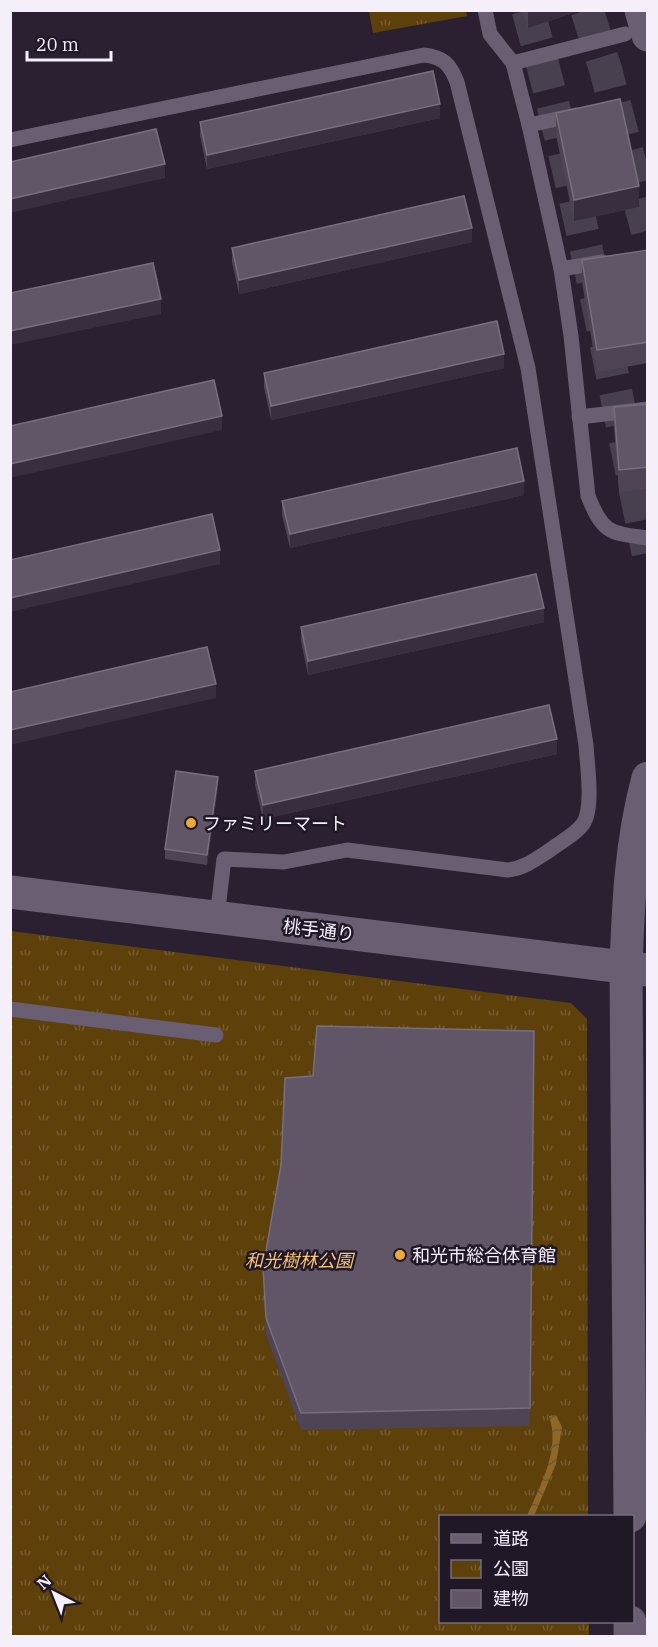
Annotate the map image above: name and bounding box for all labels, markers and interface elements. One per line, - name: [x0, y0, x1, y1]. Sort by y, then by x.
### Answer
- scale bar: [27, 24, 111, 62]
- text: 20 m: [36, 33, 79, 56]
- place label: ファミリーマート: [203, 812, 347, 835]
- marker: ファミリーマート: [184, 816, 198, 830]
- street label: 桃手通り: [282, 914, 356, 946]
- place label: 和光市総合体育館: [412, 1244, 556, 1267]
- marker: 和光市総合体育館: [393, 1248, 407, 1262]
- park label: 和光樹林公園: [245, 1249, 356, 1272]
- legend: [439, 1515, 634, 1623]
- text: 道路: [493, 1527, 529, 1550]
- text: 公園: [493, 1557, 529, 1580]
- north arrow: [24, 1563, 84, 1623]
- text: N: [33, 1570, 55, 1594]
- text: 建物: [493, 1587, 529, 1610]

